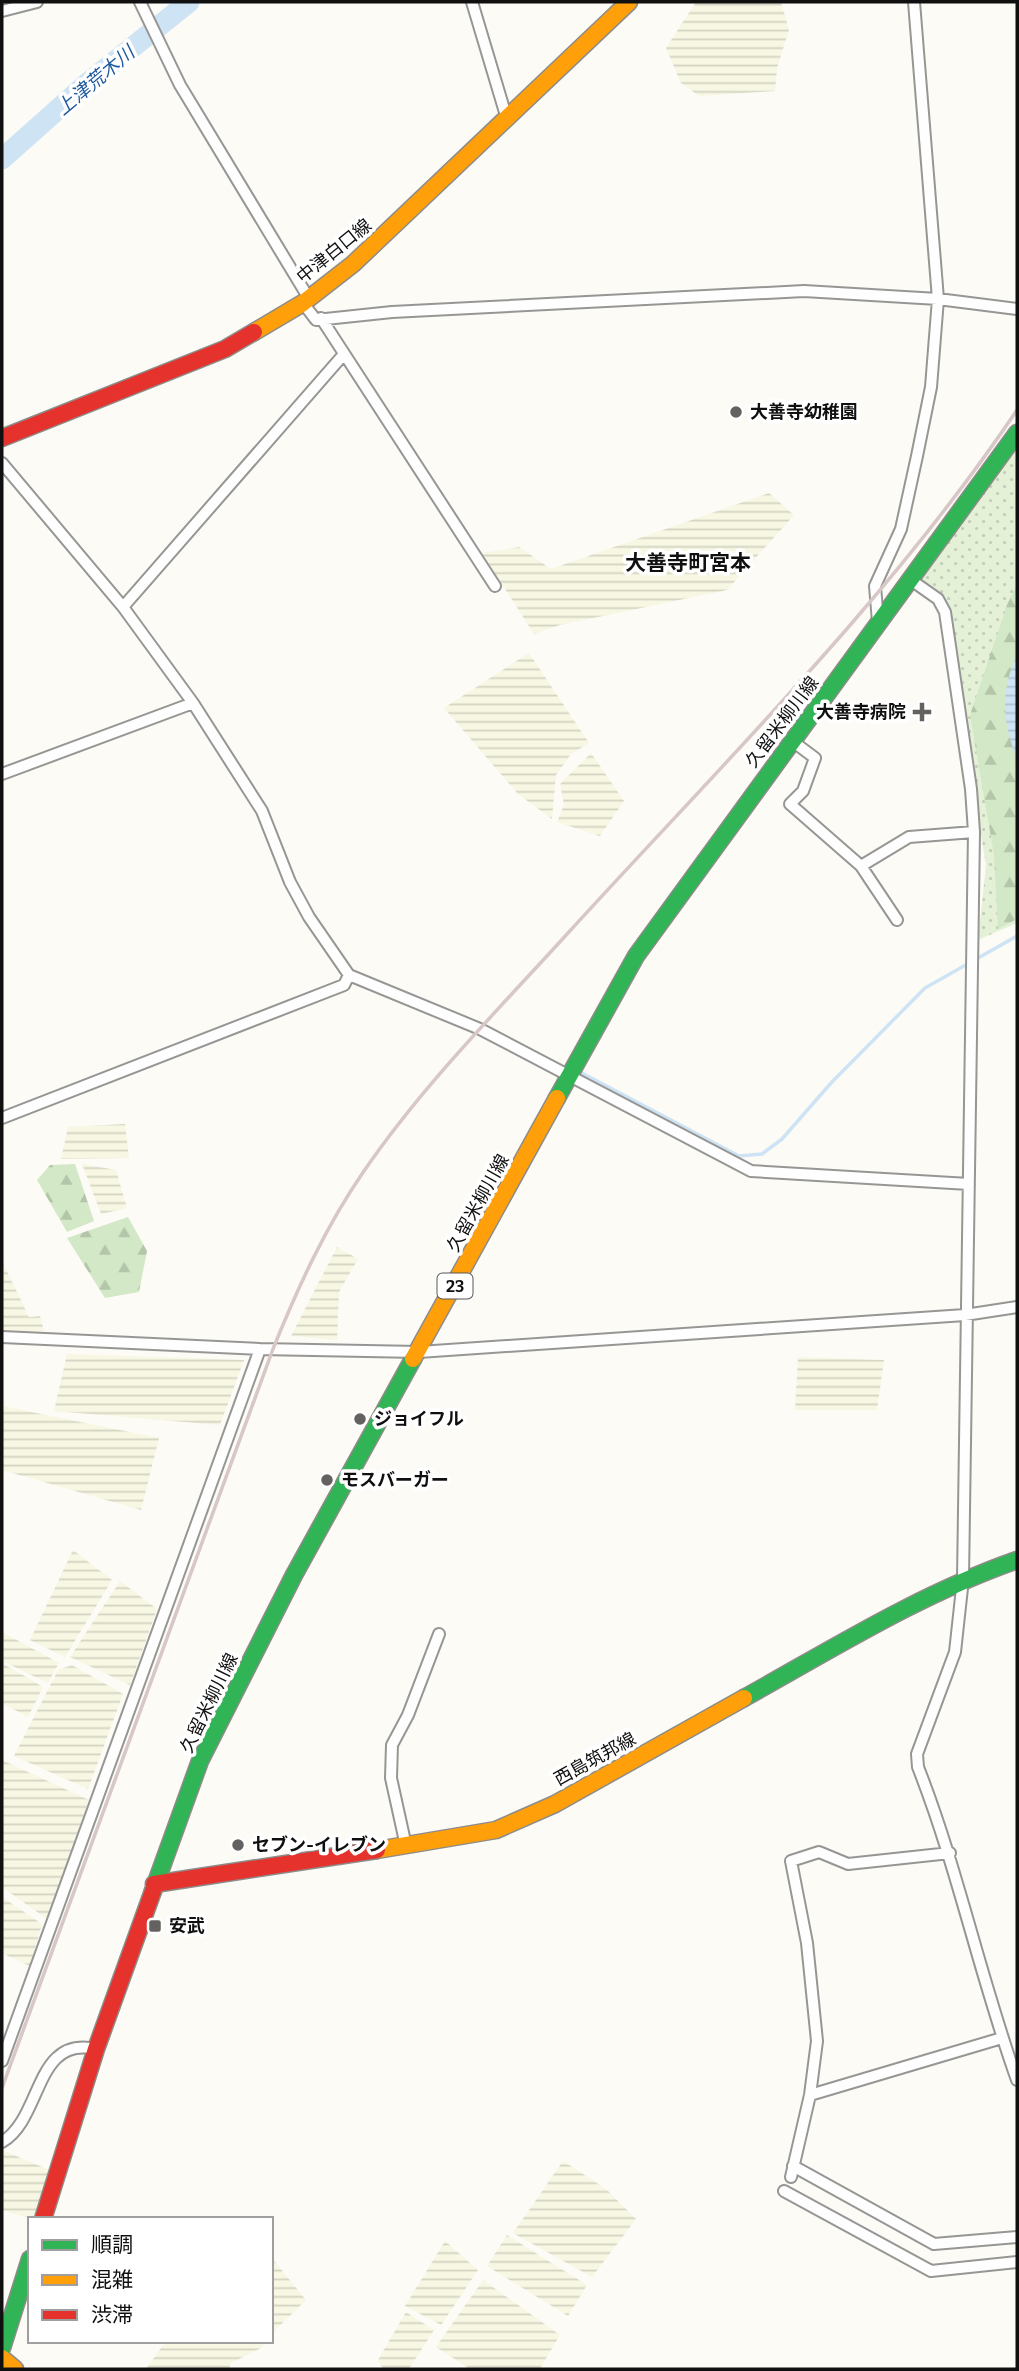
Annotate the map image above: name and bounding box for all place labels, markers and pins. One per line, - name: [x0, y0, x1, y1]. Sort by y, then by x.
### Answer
- place label: 大善寺幼稚園: [750, 401, 858, 423]
- marker: 大善寺幼稚園: [728, 404, 744, 420]
- place label: 大善寺病院: [816, 701, 906, 723]
- marker: 大善寺病院: [912, 702, 932, 722]
- place label: ジョイフル: [374, 1408, 464, 1430]
- marker: ジョイフル: [352, 1411, 368, 1427]
- place label: モスバーガー: [341, 1469, 449, 1491]
- marker: モスバーガー: [319, 1472, 335, 1488]
- place label: セブン-イレブン: [252, 1834, 386, 1856]
- marker: セブン-イレブン: [230, 1837, 246, 1853]
- place label: 安武: [169, 1915, 205, 1937]
- marker: 安武: [147, 1918, 163, 1934]

